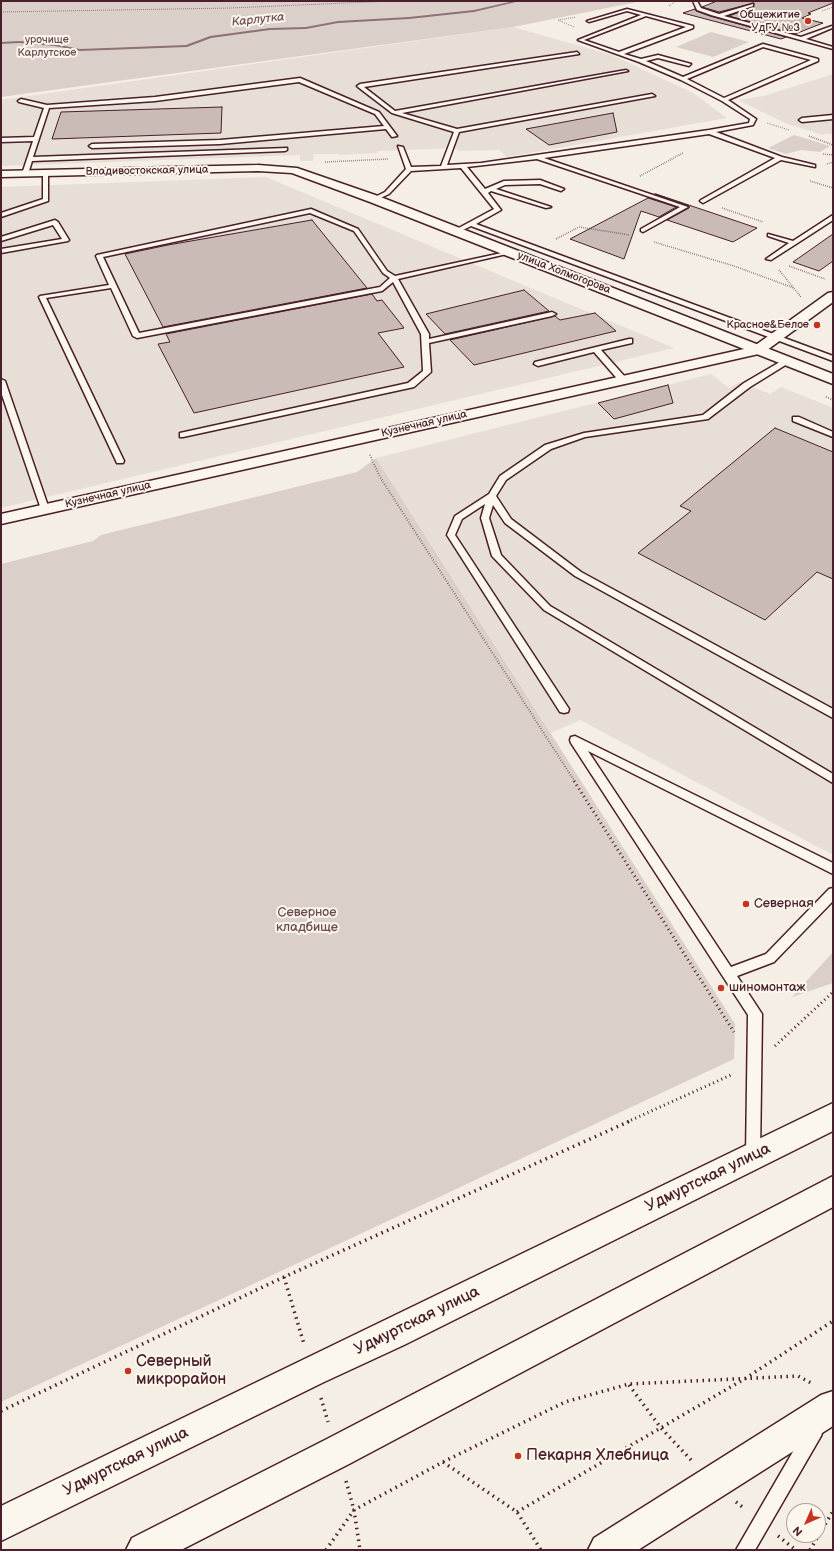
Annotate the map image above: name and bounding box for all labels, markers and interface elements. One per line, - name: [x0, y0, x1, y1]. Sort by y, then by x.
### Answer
- place label: Общежитие УдГУ №3: [740, 8, 800, 34]
- water label: Карлутка: [231, 10, 285, 30]
- marker: Общежитие УдГУ №3: [803, 16, 813, 26]
- park label: урочище Карлутское: [18, 33, 76, 59]
- street label: Владивостокская улица: [85, 163, 209, 179]
- street label: улица Холмогорова: [515, 249, 613, 297]
- place label: Красное&Белое: [727, 318, 809, 332]
- marker: Красное&Белое: [812, 320, 822, 330]
- street label: Кузнечная улица: [380, 408, 468, 440]
- street label: Кузнечная улица: [64, 479, 152, 511]
- place label: Северная: [754, 896, 814, 912]
- marker: Северная: [741, 899, 751, 909]
- park label: Северное кладбище: [276, 905, 338, 936]
- place label: шиномонтаж: [729, 980, 806, 996]
- marker: шиномонтаж: [716, 983, 726, 993]
- street label: Удмуртская улица: [642, 1139, 774, 1217]
- street label: Удмуртская улица: [351, 1282, 483, 1360]
- place label: Северный микрорайон: [136, 1352, 226, 1390]
- marker: Северный микрорайон: [123, 1366, 133, 1376]
- street label: Удмуртская улица: [60, 1423, 192, 1501]
- place label: Пекарня Хлебница: [526, 1446, 669, 1466]
- marker: Пекарня Хлебница: [513, 1451, 523, 1461]
- north arrow: [786, 1503, 826, 1543]
- text: N: [790, 1524, 805, 1539]

